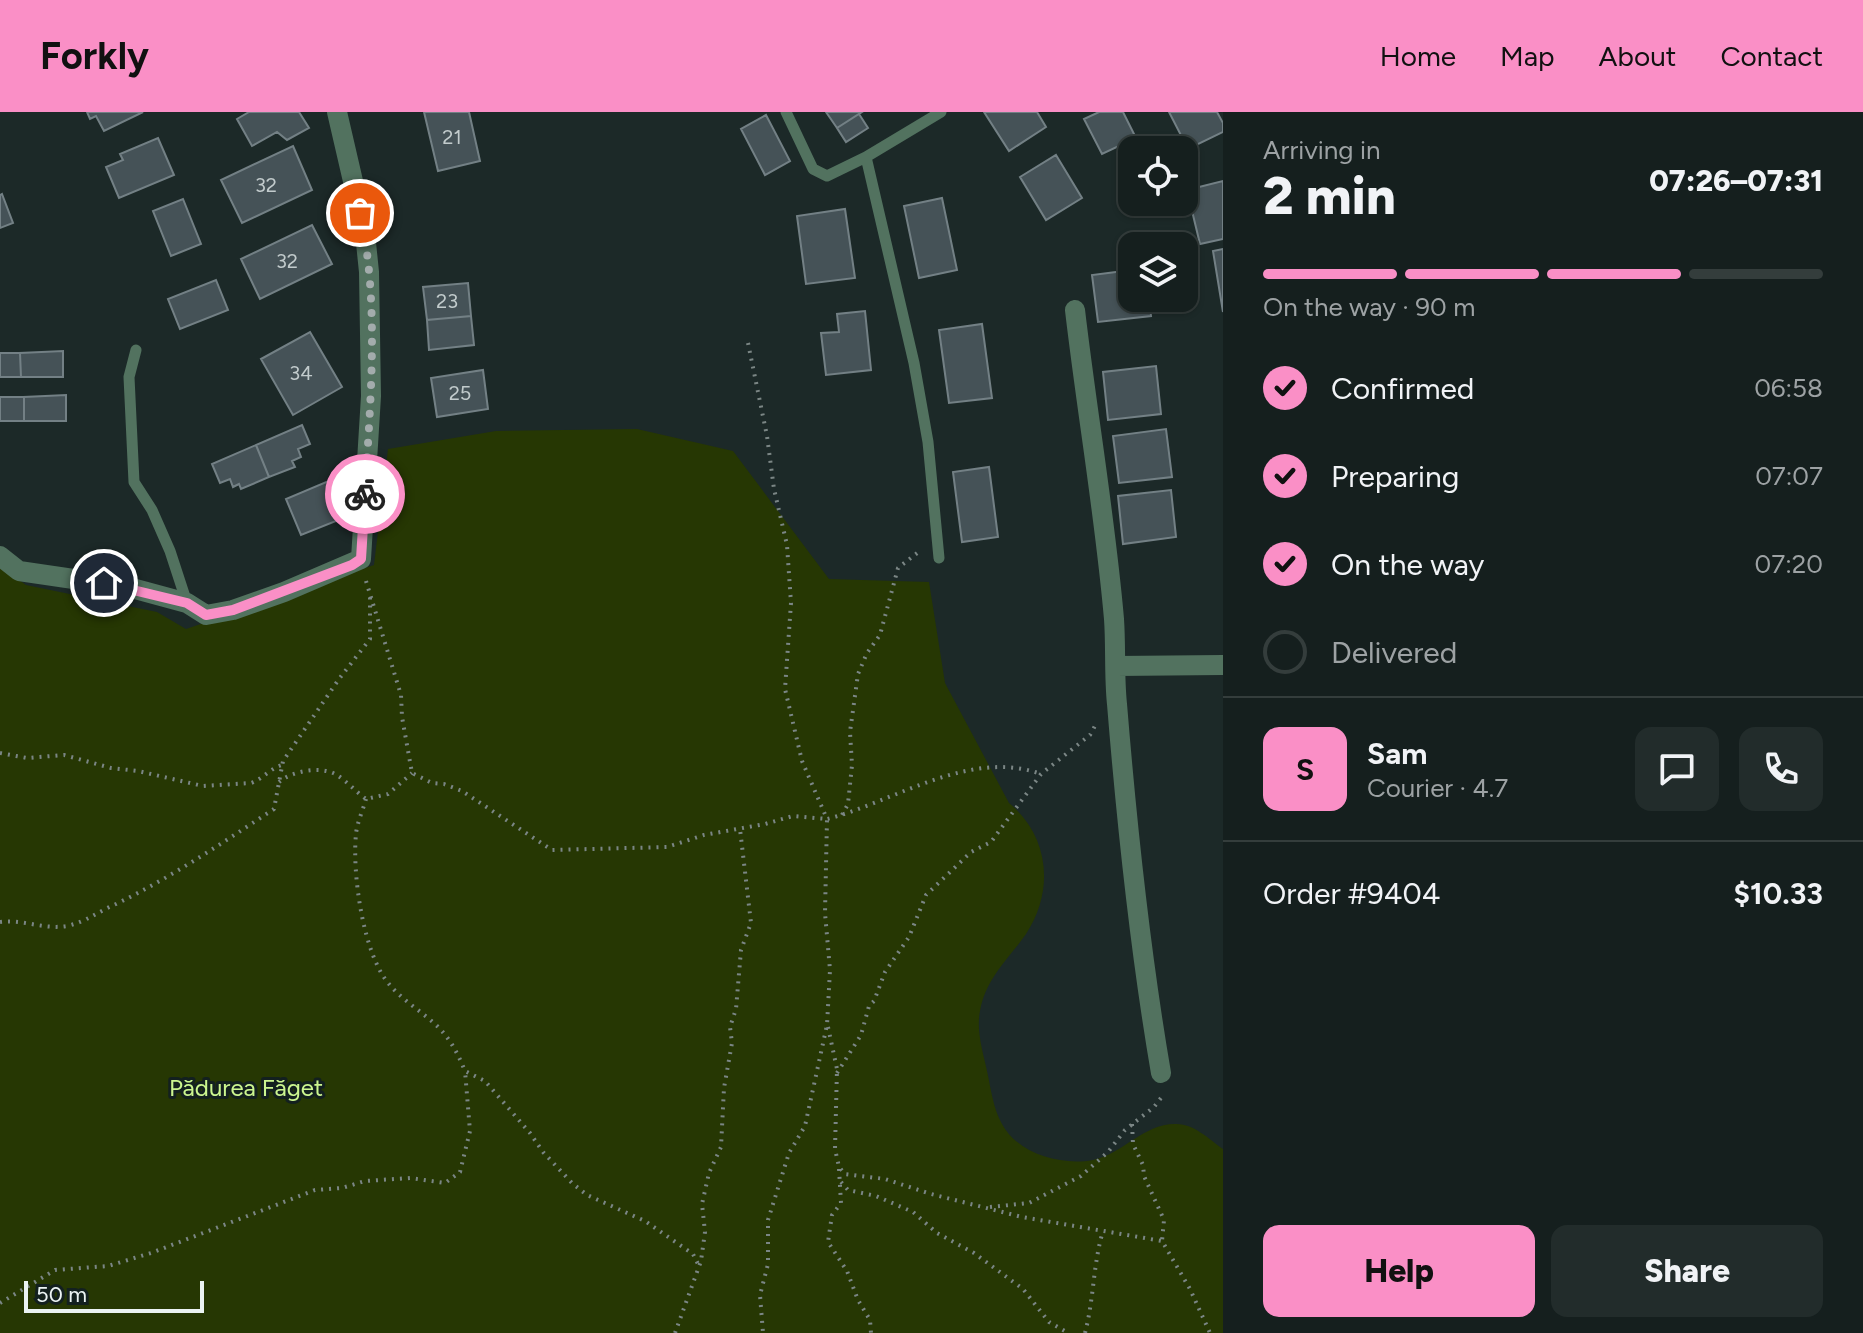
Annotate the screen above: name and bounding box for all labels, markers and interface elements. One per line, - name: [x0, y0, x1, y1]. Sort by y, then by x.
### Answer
- text: Forkly: [40, 33, 149, 79]
- text: Home: [1380, 39, 1456, 73]
- text: Map: [1500, 39, 1555, 73]
- text: About: [1599, 39, 1676, 73]
- text: Contact: [1720, 39, 1823, 73]
- house number: 21: [442, 125, 462, 149]
- text: Arriving in: [1263, 134, 1381, 166]
- map controls: [1118, 136, 1198, 312]
- button: locate: [1118, 136, 1198, 216]
- text: 07:26–07:31: [1649, 162, 1823, 199]
- text: 2 min: [1263, 165, 1396, 227]
- house number: 32: [255, 173, 277, 197]
- pin: [326, 179, 394, 247]
- icon: bag: [338, 191, 382, 235]
- button: layers: [1118, 232, 1198, 312]
- house number: 32: [276, 249, 298, 273]
- house number: 23: [436, 289, 458, 313]
- text: On the way · 90 m: [1263, 291, 1475, 323]
- house number: 34: [289, 361, 313, 385]
- icon: check: [1263, 366, 1307, 410]
- text: Confirmed: [1331, 370, 1474, 407]
- text: 06:58: [1754, 372, 1823, 404]
- house number: 25: [449, 381, 471, 405]
- courier: [325, 454, 405, 534]
- icon: check: [1263, 454, 1307, 498]
- text: Preparing: [1331, 458, 1459, 495]
- text: 07:07: [1755, 460, 1823, 492]
- icon: bike: [343, 472, 387, 516]
- icon: check: [1263, 542, 1307, 586]
- text: On the way: [1331, 546, 1484, 583]
- text: 07:20: [1755, 548, 1823, 580]
- pin: [70, 549, 138, 617]
- icon: home: [82, 561, 126, 605]
- text: Delivered: [1331, 634, 1457, 671]
- button: chat: [1635, 727, 1719, 811]
- button: phone: [1739, 727, 1823, 811]
- text: Sam: [1367, 735, 1427, 772]
- text: S: [1296, 751, 1314, 788]
- text: Courier · 4.7: [1367, 772, 1508, 804]
- text: Order #9404: [1263, 875, 1440, 912]
- text: $10.33: [1733, 875, 1823, 912]
- park label: Pădurea Făget: [169, 1073, 323, 1102]
- button: Help: [1263, 1225, 1535, 1317]
- button: Share: [1551, 1225, 1823, 1317]
- scale bar: [24, 1277, 204, 1313]
- text: 50 m: [36, 1281, 87, 1308]

